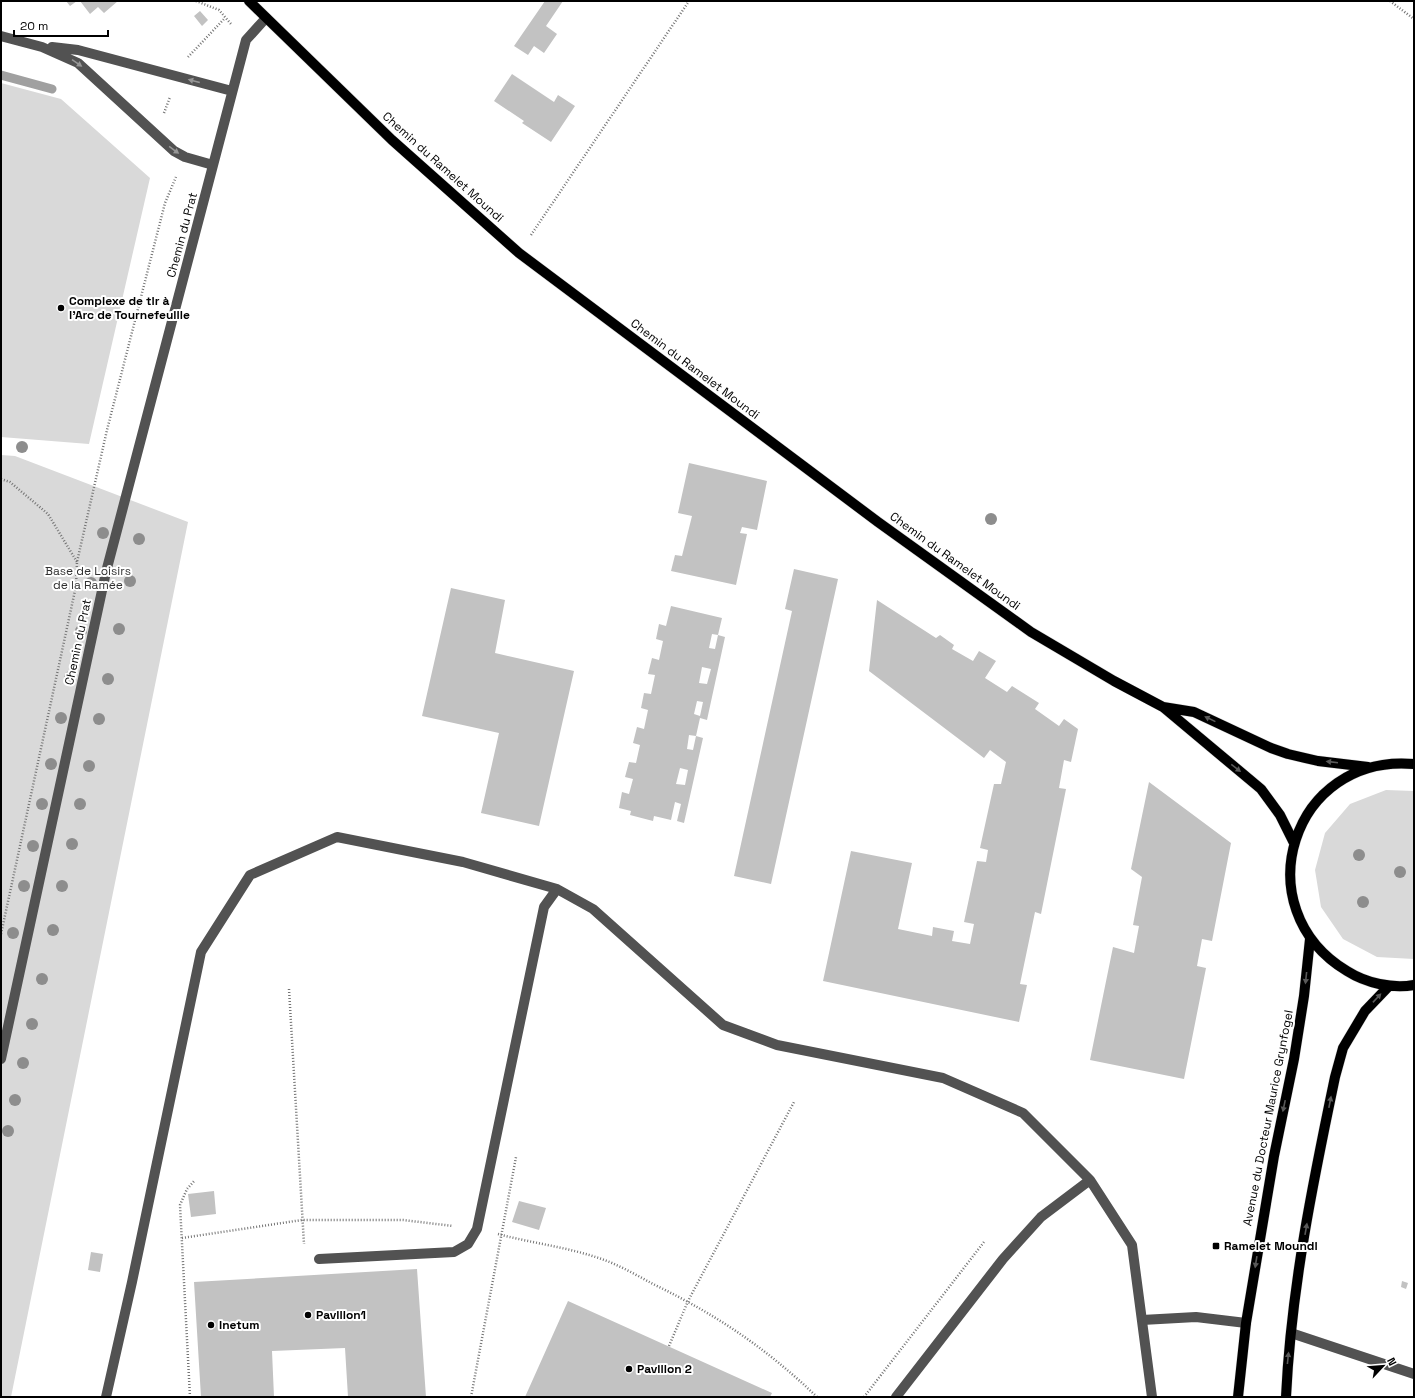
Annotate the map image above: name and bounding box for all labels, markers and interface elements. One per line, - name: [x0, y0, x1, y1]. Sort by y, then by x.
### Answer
- scale bar: [14, 12, 108, 38]
- text: 20 m: [20, 18, 48, 34]
- one-way arrow: [71, 60, 83, 67]
- one-way arrow: [188, 78, 200, 84]
- street label: Chemin du Ramelet Moundi: [379, 108, 507, 226]
- one-way arrow: [169, 145, 179, 153]
- street label: Chemin du Prat: [163, 191, 201, 279]
- place label: Complexe de tir à l'Arc de Tournefeuille: [69, 293, 190, 323]
- marker: Complexe de tir à l'Arc de Tournefeuille: [56, 303, 66, 313]
- street label: Chemin du Ramelet Moundi: [627, 315, 763, 423]
- street label: Chemin du Ramelet Moundi: [887, 508, 1023, 614]
- park label: Base de Loisirs de la Ramée: [45, 563, 131, 593]
- street label: Chemin du Prat: [61, 597, 95, 687]
- one-way arrow: [1204, 716, 1216, 722]
- one-way arrow: [1326, 759, 1338, 765]
- one-way arrow: [1231, 764, 1241, 772]
- one-way arrow: [1303, 972, 1309, 984]
- one-way arrow: [1372, 994, 1381, 1003]
- street label: Avenue du Docteur Maurice Grynfogel: [1239, 1009, 1297, 1227]
- one-way arrow: [1327, 1095, 1333, 1108]
- one-way arrow: [1281, 1100, 1287, 1112]
- one-way arrow: [1303, 1223, 1309, 1235]
- place label: Ramelet Moundi: [1224, 1238, 1318, 1254]
- marker: Ramelet Moundi: [1211, 1241, 1221, 1251]
- one-way arrow: [1253, 1256, 1259, 1268]
- place label: Pavillon1: [316, 1307, 366, 1323]
- marker: Pavillon1: [303, 1310, 313, 1320]
- place label: Inetum: [219, 1317, 259, 1333]
- marker: Inetum: [206, 1320, 216, 1330]
- north arrow: [1363, 1346, 1403, 1386]
- one-way arrow: [1285, 1352, 1291, 1364]
- text: N: [1384, 1355, 1400, 1368]
- place label: Pavillon 2: [637, 1361, 692, 1377]
- marker: Pavillon 2: [624, 1364, 634, 1374]

